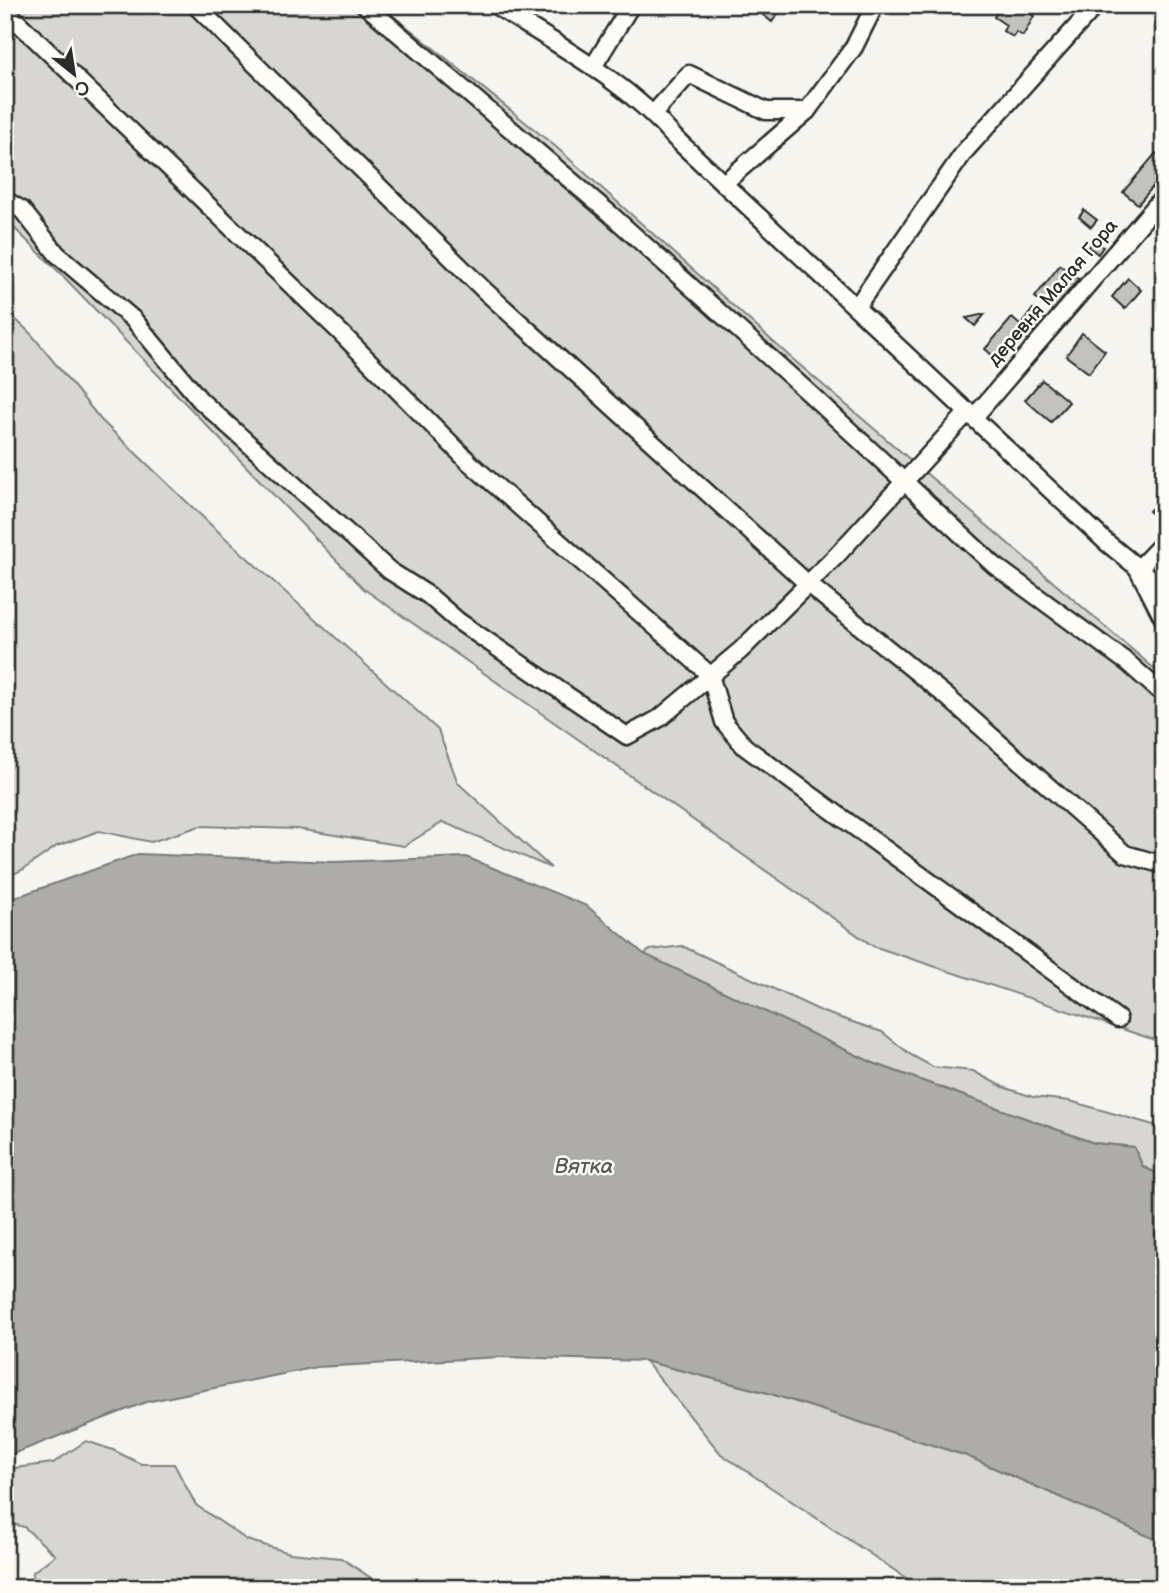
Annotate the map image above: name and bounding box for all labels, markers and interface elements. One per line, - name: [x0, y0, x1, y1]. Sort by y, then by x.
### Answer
- north arrow: [38, 38, 108, 108]
- text: С: [70, 74, 93, 101]
- street label: деревня Малая Гора: [983, 215, 1123, 371]
- water label: Вятка: [555, 1154, 613, 1179]

